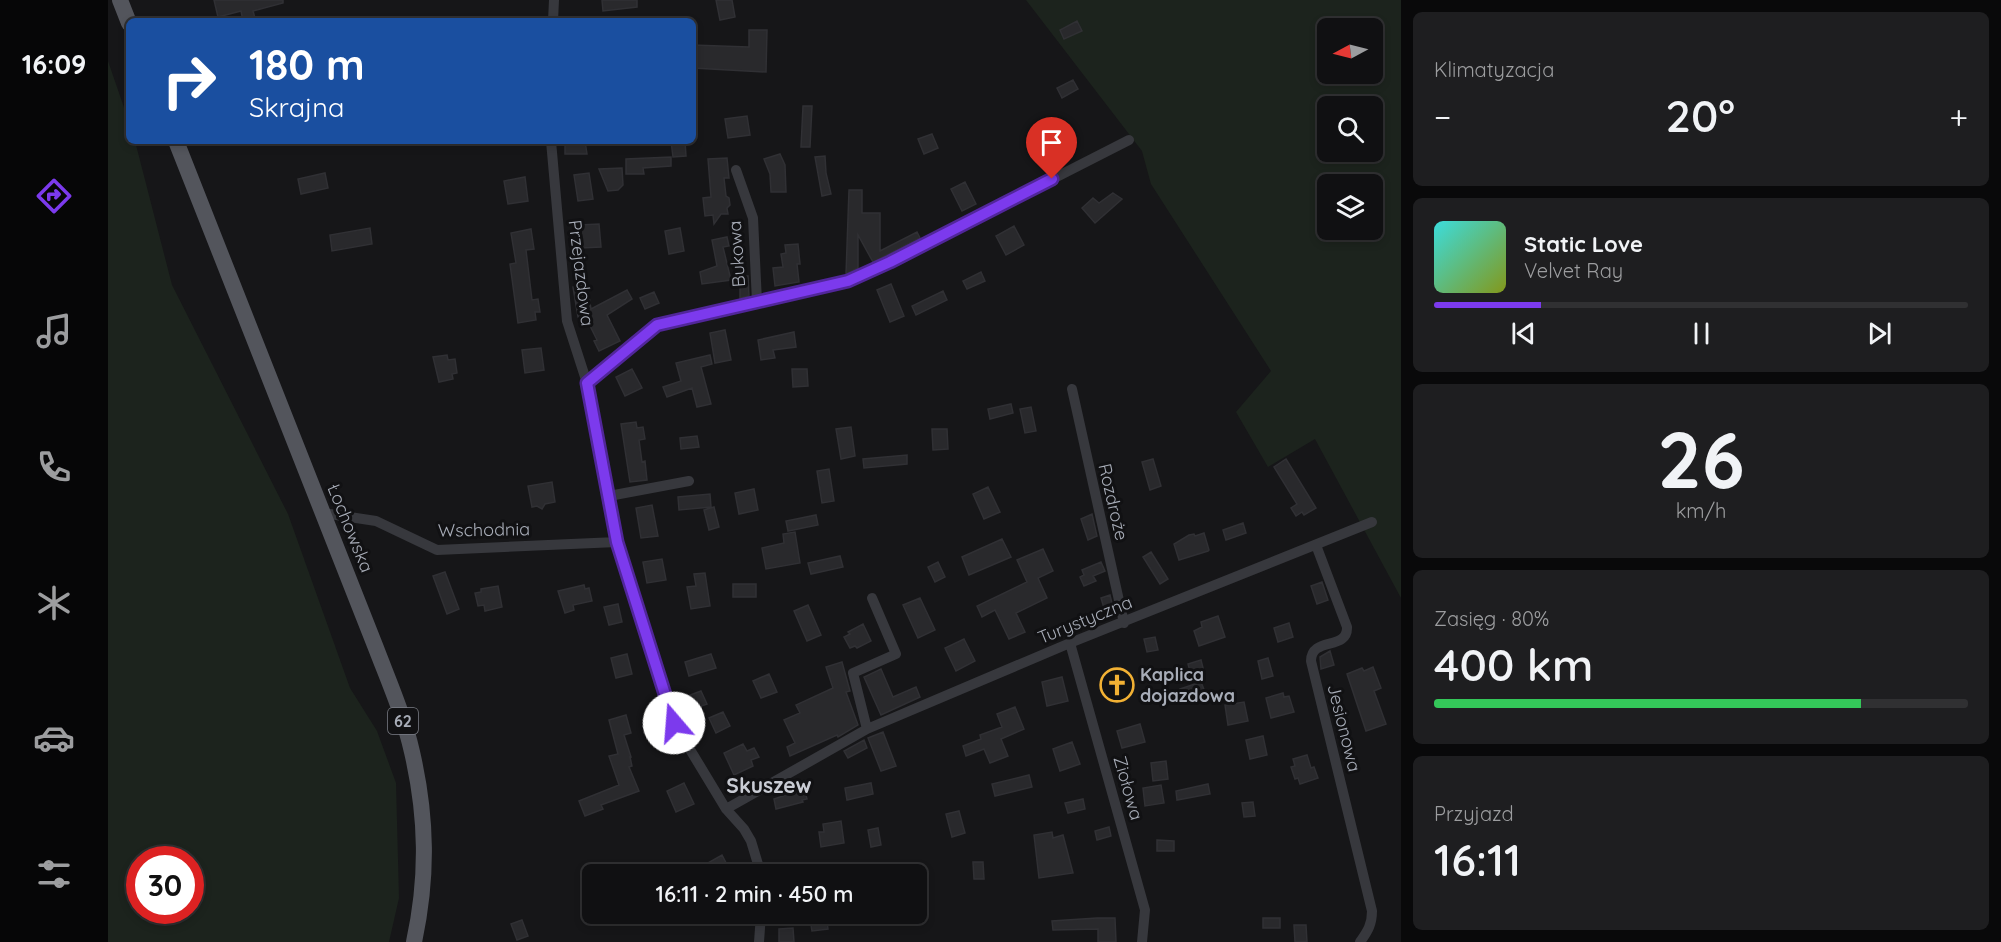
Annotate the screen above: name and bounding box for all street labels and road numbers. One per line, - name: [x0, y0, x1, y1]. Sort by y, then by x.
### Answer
- street label: Przejazdowa: [564, 219, 599, 327]
- street label: Bukowa: [723, 220, 750, 288]
- street label: Rozdroże: [1093, 461, 1133, 543]
- street label: Łochowska: [322, 480, 379, 576]
- street label: Wschodnia: [438, 517, 530, 542]
- street label: Turystyczna: [1034, 590, 1135, 649]
- street label: Jesionowa: [1323, 682, 1366, 774]
- road number: 62: [388, 708, 418, 734]
- street label: Ziołowa: [1108, 753, 1149, 823]

